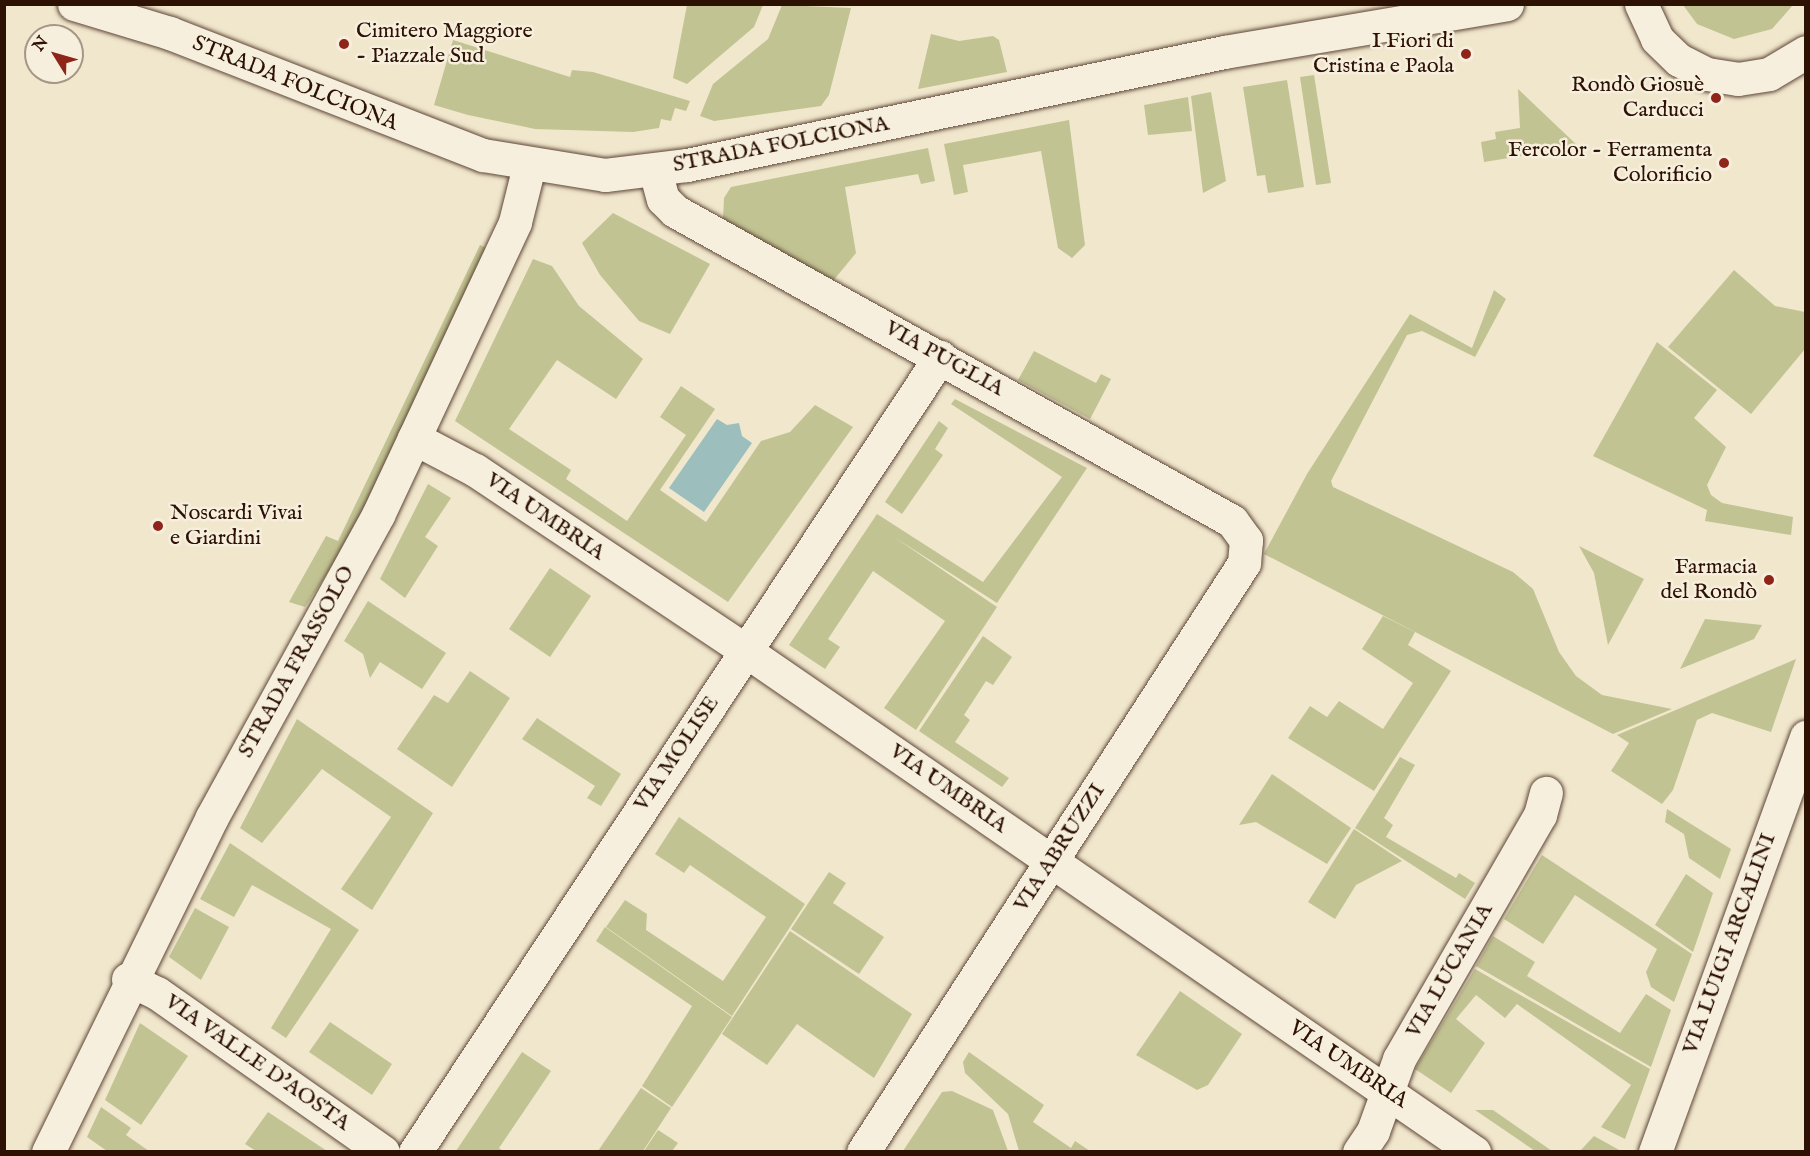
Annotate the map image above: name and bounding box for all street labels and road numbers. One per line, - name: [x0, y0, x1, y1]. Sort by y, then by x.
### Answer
- street label: STRADA FOLCIONA: [188, 31, 402, 137]
- street label: STRADA FOLCIONA: [671, 111, 891, 179]
- street label: VIA PUGLIA: [880, 315, 1008, 403]
- street label: VIA UMBRIA: [480, 467, 610, 567]
- street label: STRADA FRASSOLO: [233, 561, 361, 763]
- street label: VIA MOLISE: [629, 691, 725, 817]
- street label: VIA UMBRIA: [884, 739, 1012, 839]
- street label: VIA ABRUZZI: [1009, 779, 1111, 917]
- street label: VIA LUIGI ARCALINI: [1678, 830, 1782, 1058]
- street label: VIA LUCANIA: [1401, 899, 1499, 1043]
- street label: VIA VALLE D'AOSTA: [159, 989, 355, 1137]
- street label: VIA UMBRIA: [1283, 1015, 1413, 1115]

